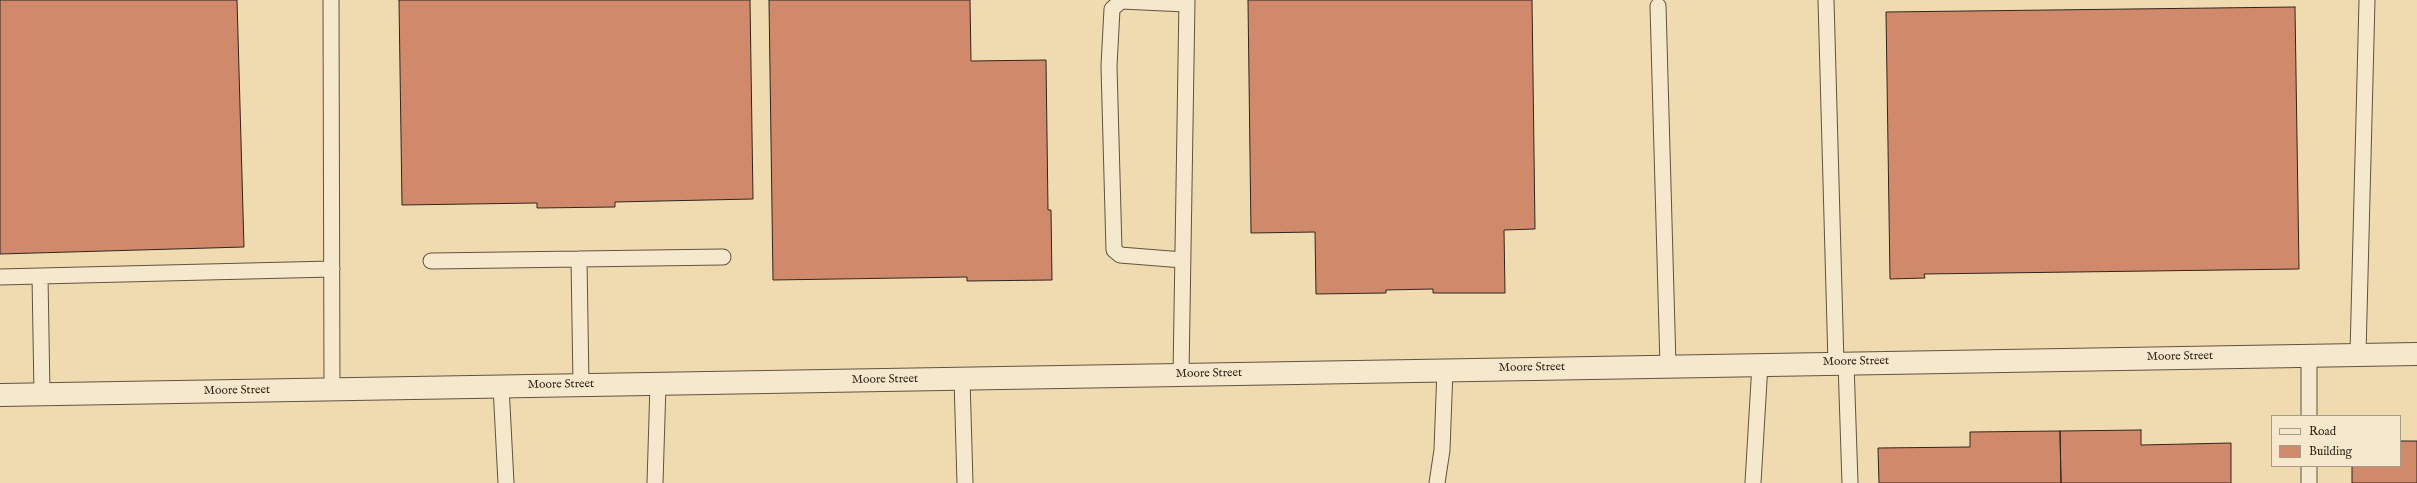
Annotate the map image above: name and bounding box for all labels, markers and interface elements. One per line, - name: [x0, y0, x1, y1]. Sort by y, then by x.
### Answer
- street label: Moore Street: [2147, 349, 2213, 365]
- street label: Moore Street: [1823, 354, 1889, 370]
- street label: Moore Street: [1499, 360, 1565, 376]
- street label: Moore Street: [1176, 366, 1242, 382]
- street label: Moore Street: [852, 372, 918, 388]
- street label: Moore Street: [528, 377, 594, 393]
- street label: Moore Street: [204, 383, 270, 399]
- legend: [2271, 415, 2401, 467]
- text: Road: [2309, 424, 2336, 439]
- text: Building: [2309, 444, 2352, 459]

